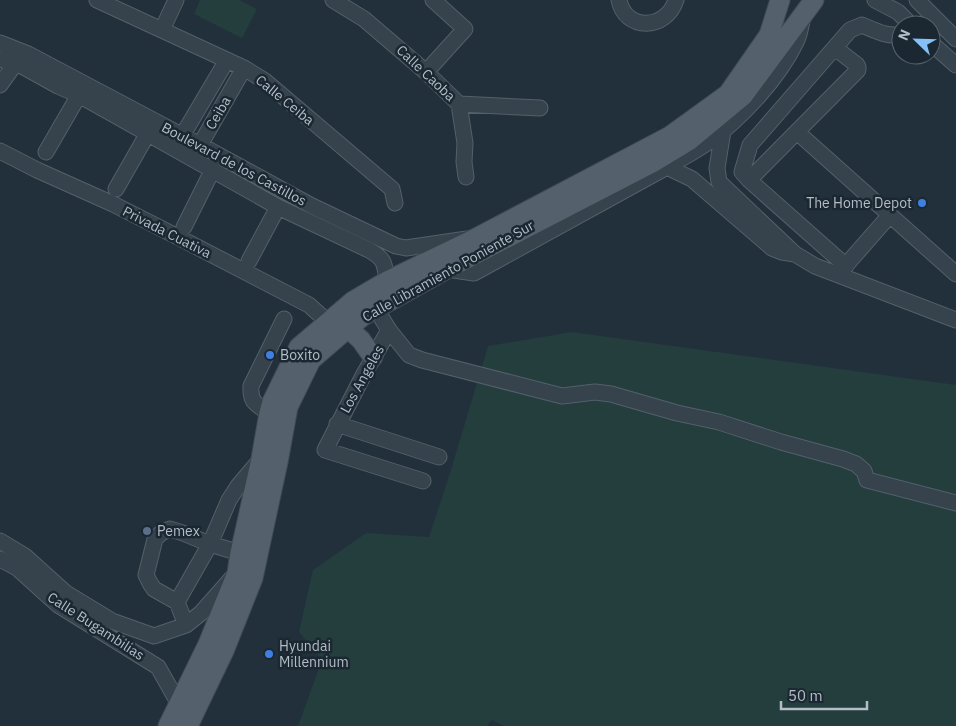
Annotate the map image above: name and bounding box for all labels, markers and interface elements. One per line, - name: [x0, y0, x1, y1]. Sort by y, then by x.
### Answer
- north arrow: [891, 15, 941, 65]
- text: N: [894, 27, 914, 43]
- street label: Calle Caoba: [393, 41, 460, 105]
- street label: Calle Ceiba: [252, 71, 318, 129]
- street label: Ceiba: [201, 93, 235, 133]
- street label: Boulevard de los Castillos: [159, 118, 310, 210]
- place label: The Home Depot: [806, 194, 912, 212]
- marker: The Home Depot: [916, 197, 928, 209]
- street label: Privada Cuativa: [120, 202, 215, 262]
- street label: Calle Libramiento Poniente Sur: [359, 216, 537, 326]
- street label: Los Angeles: [336, 342, 388, 416]
- place label: Boxito: [280, 346, 320, 364]
- marker: Boxito: [264, 349, 276, 361]
- place label: Pemex: [157, 522, 200, 540]
- marker: Pemex: [141, 525, 153, 537]
- street label: Calle Bugambilias: [44, 588, 148, 664]
- place label: Hyundai Millennium: [279, 637, 349, 671]
- marker: Hyundai Millennium: [263, 648, 275, 660]
- scale bar: [781, 678, 867, 710]
- text: 50 m: [788, 686, 823, 705]

